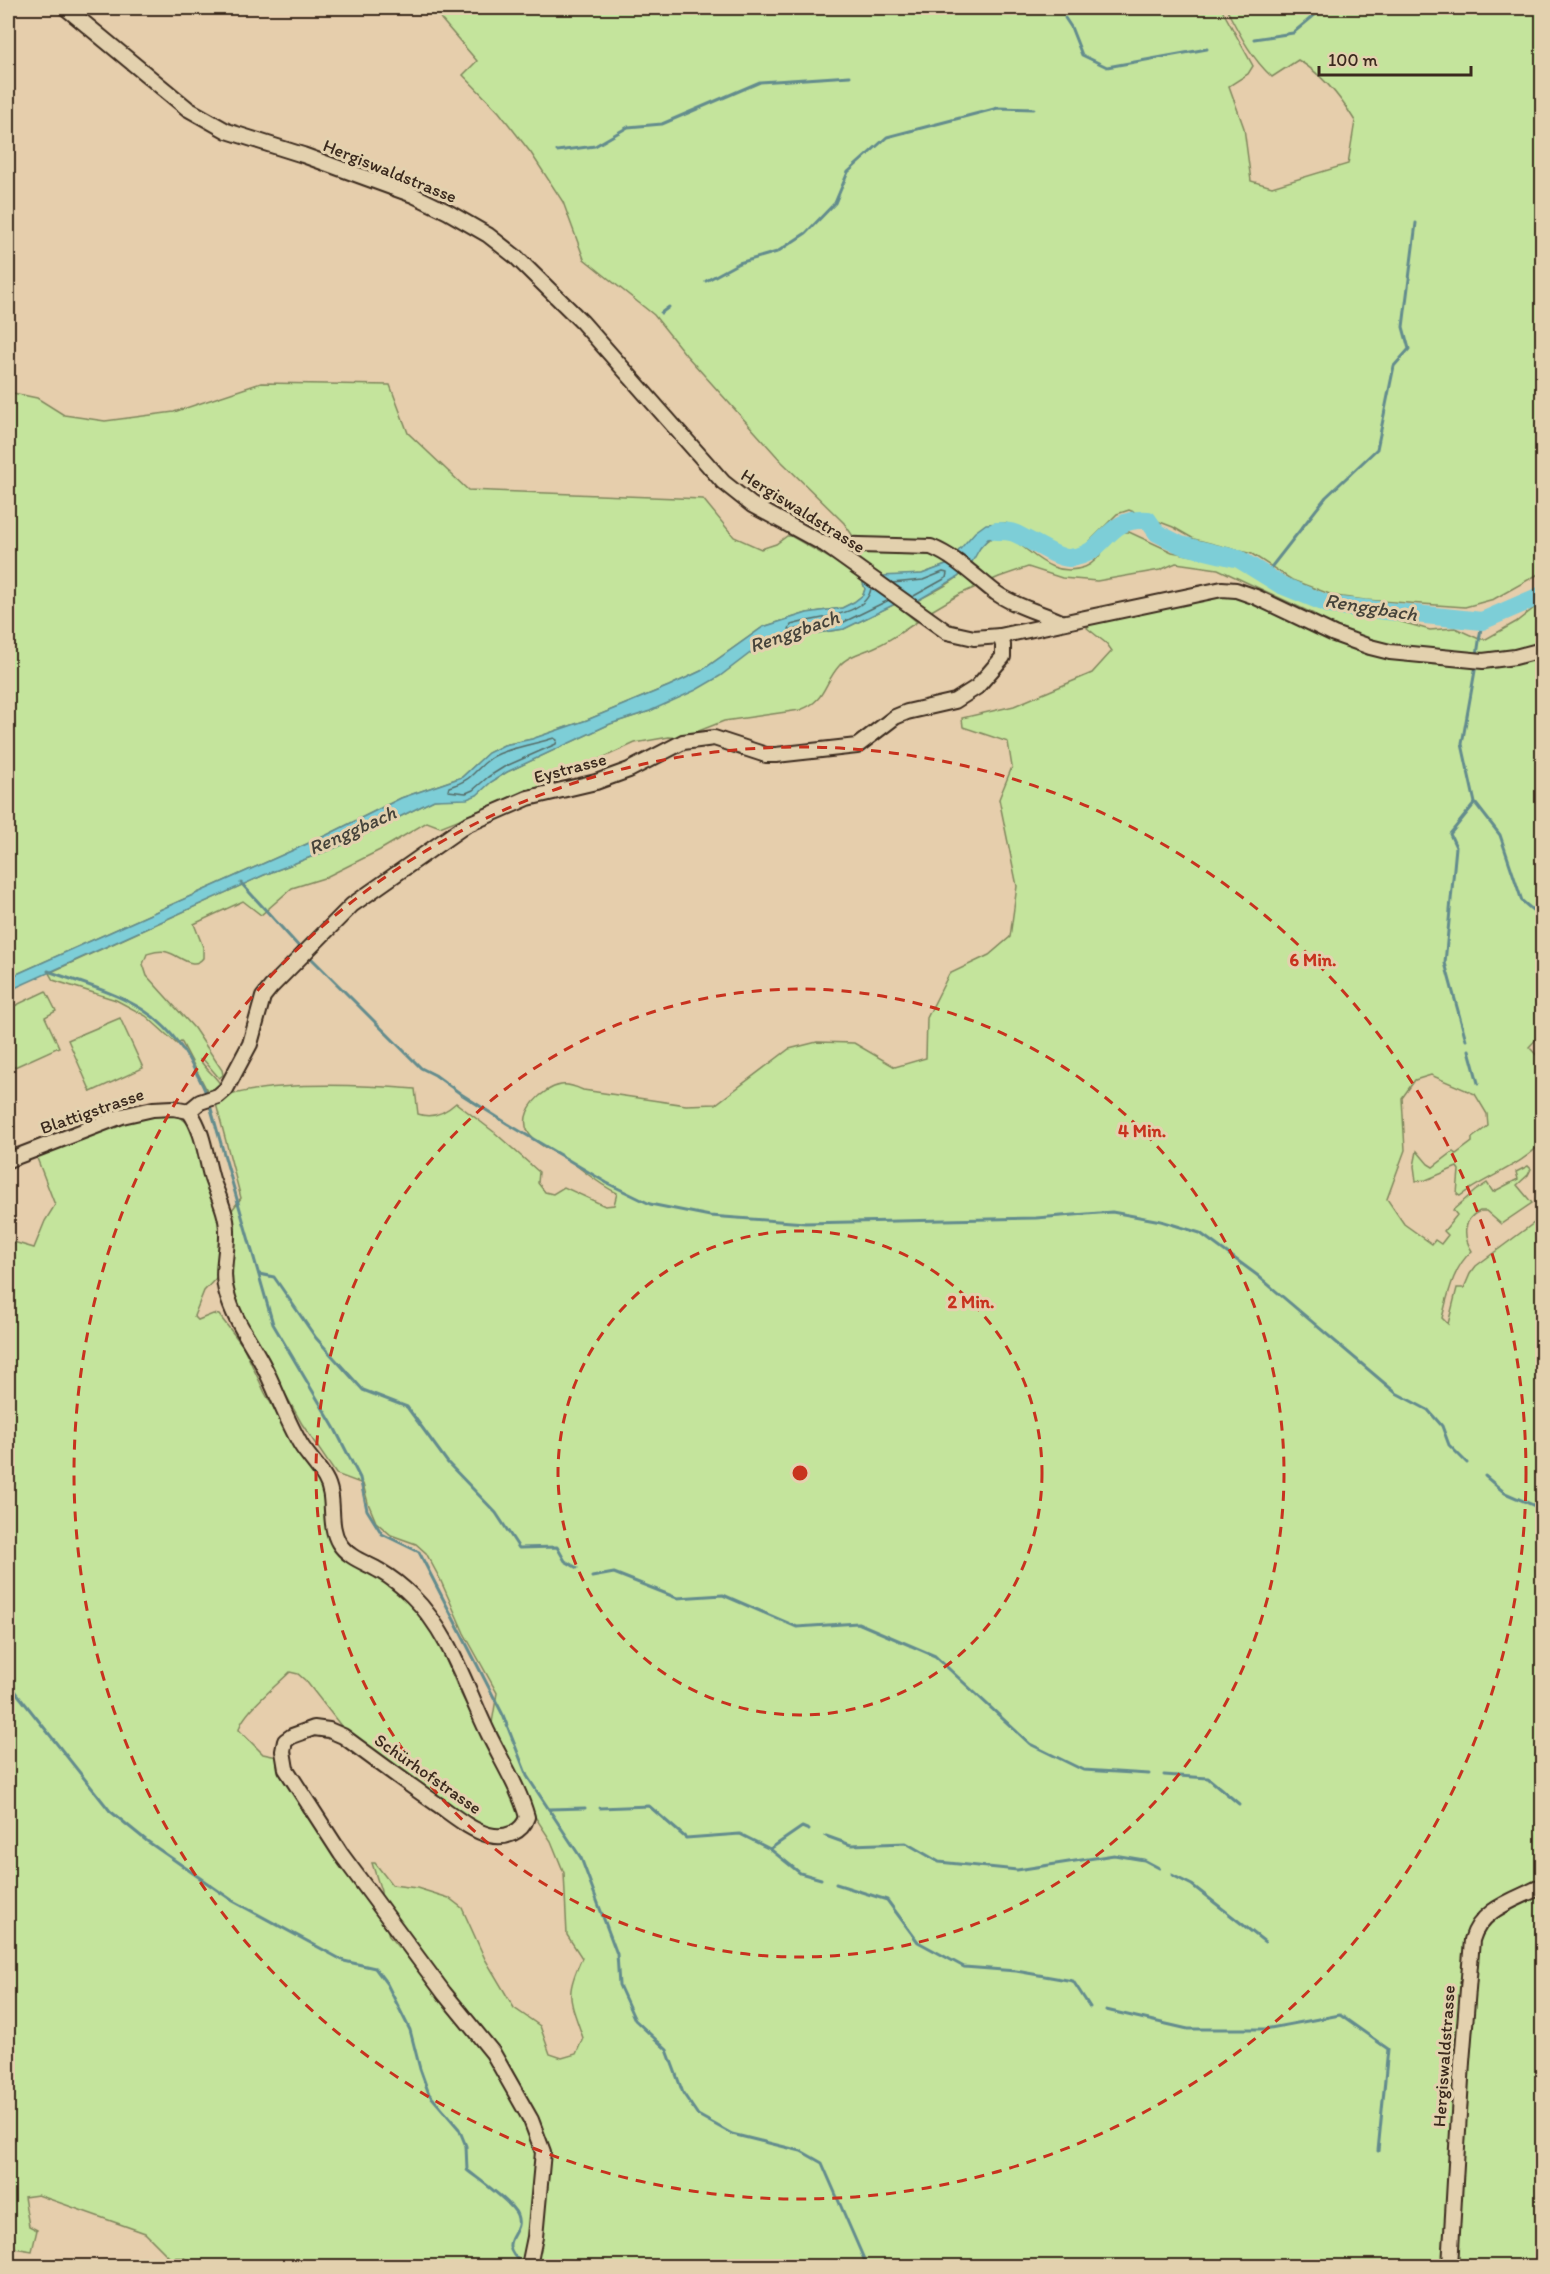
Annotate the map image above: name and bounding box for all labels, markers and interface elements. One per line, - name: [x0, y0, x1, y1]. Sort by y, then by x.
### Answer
- scale bar: [1319, 39, 1470, 77]
- text: 100 m: [1328, 49, 1378, 71]
- street label: Hergiswaldstrasse: [320, 134, 460, 208]
- street label: Hergiswaldstrasse: [737, 464, 869, 558]
- water label: Renggbach: [1323, 588, 1419, 626]
- water label: Renggbach: [746, 604, 842, 658]
- street label: Eystrasse: [531, 748, 609, 788]
- water label: Renggbach: [305, 800, 400, 860]
- text: 6 Min.: [1290, 949, 1336, 971]
- street label: Blattigstrasse: [37, 1083, 147, 1139]
- text: 4 Min.: [1118, 1120, 1166, 1142]
- text: 2 Min.: [948, 1291, 994, 1313]
- centre of rings: [790, 1463, 810, 1483]
- street label: Schürhofstrasse: [370, 1729, 486, 1819]
- street label: Hergiswaldstrasse: [1428, 1984, 1460, 2128]

